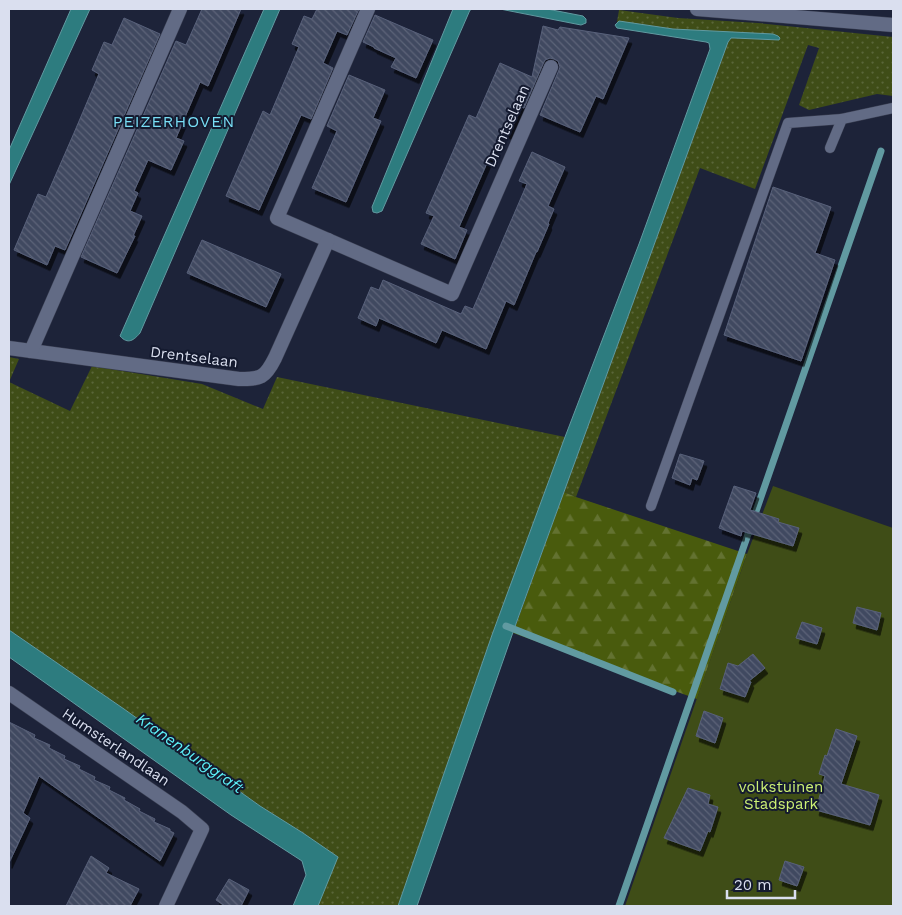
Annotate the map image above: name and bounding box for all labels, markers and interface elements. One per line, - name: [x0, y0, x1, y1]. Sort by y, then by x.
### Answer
- street label: Drentselaan: [481, 82, 533, 170]
- district label: PEIZERHOVEN: [113, 112, 235, 131]
- street label: Drentselaan: [149, 343, 239, 371]
- street label: Humsterlandlaan: [59, 704, 173, 790]
- water label: Kranenburggraft: [133, 709, 248, 797]
- park label: volkstuinen Stadspark: [739, 778, 823, 813]
- scale bar: [727, 868, 794, 900]
- text: 20 m: [734, 876, 772, 894]

